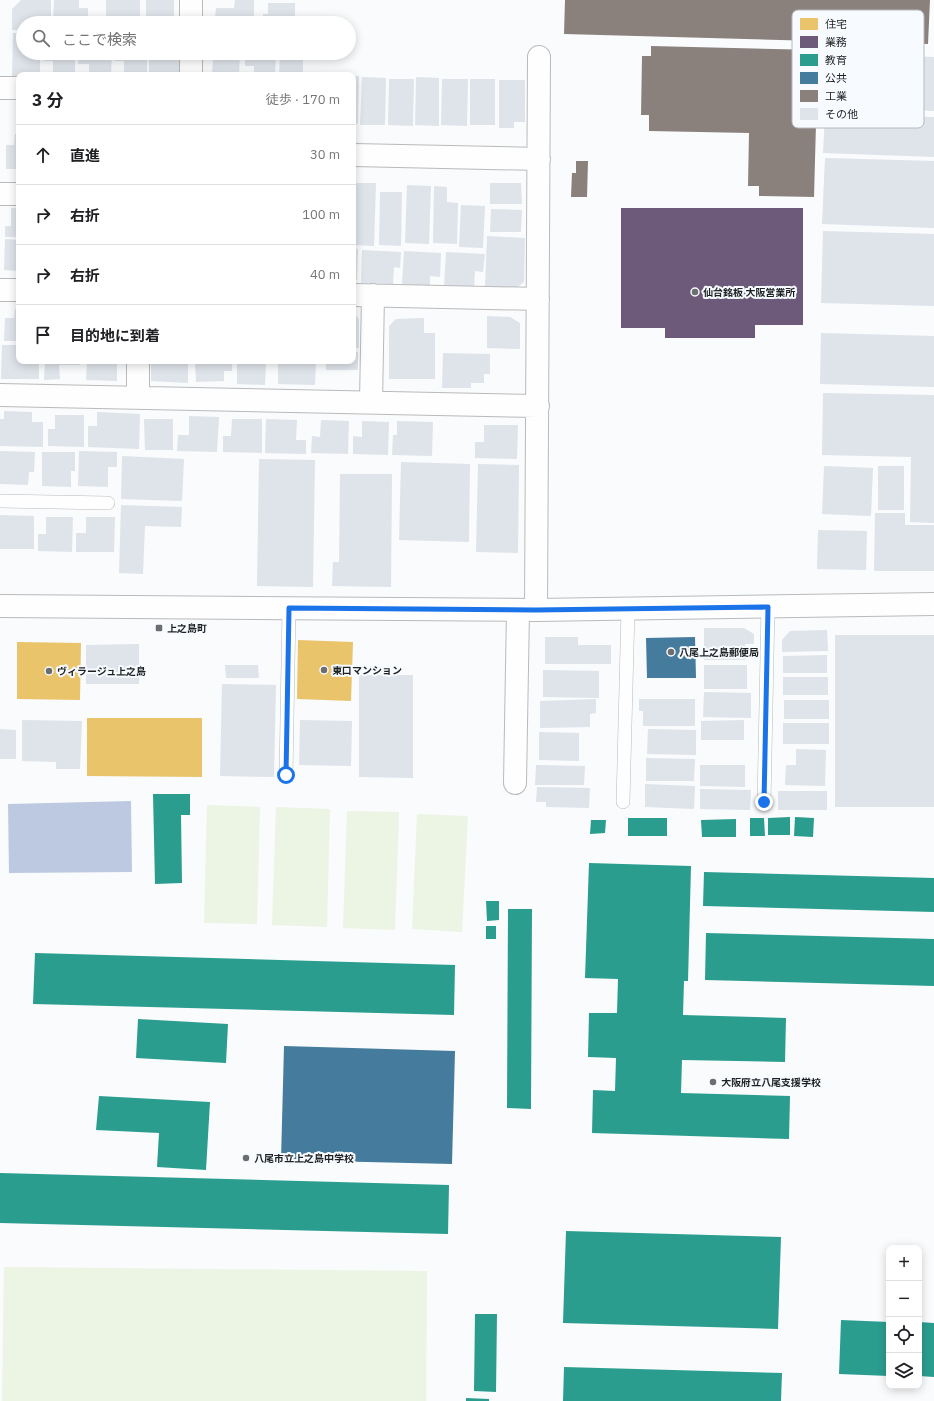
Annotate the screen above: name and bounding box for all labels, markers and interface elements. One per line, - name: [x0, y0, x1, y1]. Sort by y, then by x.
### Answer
- legend: [792, 10, 924, 128]
- search box: [16, 16, 356, 60]
- text: 住宅: [825, 17, 847, 31]
- icon: search: [30, 27, 52, 49]
- text: ここで検索: [62, 30, 137, 49]
- text: 業務: [825, 35, 847, 49]
- text: 教育: [825, 53, 847, 67]
- text: 公共: [825, 71, 847, 85]
- text: 3 分: [32, 89, 63, 111]
- text: 工業: [825, 89, 847, 103]
- text: 徒歩 · 170 m: [266, 91, 340, 108]
- text: その他: [825, 107, 858, 121]
- icon: ahead: [32, 144, 54, 166]
- text: 直進: [70, 146, 100, 165]
- text: 30 m: [310, 146, 340, 163]
- icon: right: [32, 204, 54, 226]
- text: 右折: [70, 206, 100, 225]
- text: 100 m: [302, 206, 340, 223]
- icon: right: [32, 264, 54, 286]
- text: 右折: [70, 266, 100, 285]
- text: 40 m: [310, 266, 340, 283]
- place label: 仙台銘板 大阪営業所: [703, 286, 795, 299]
- marker: 仙台銘板 大阪営業所: [690, 287, 700, 297]
- icon: arrive: [32, 324, 54, 346]
- text: 目的地に到着: [70, 326, 160, 345]
- place label: 上之島町: [167, 622, 207, 635]
- marker: 上之島町: [154, 623, 164, 633]
- place label: 八尾上之島郵便局: [679, 646, 759, 659]
- marker: 八尾上之島郵便局: [666, 647, 676, 657]
- place label: 東口マンション: [332, 664, 402, 677]
- place label: ヴィラージュ上之島: [57, 665, 146, 678]
- marker: 東口マンション: [319, 665, 329, 675]
- marker: ヴィラージュ上之島: [44, 666, 54, 676]
- route start: [277, 766, 295, 784]
- route end: [755, 793, 773, 811]
- place label: 大阪府立八尾支援学校: [721, 1076, 821, 1089]
- marker: 大阪府立八尾支援学校: [708, 1077, 718, 1087]
- place label: 八尾市立上之島中学校: [254, 1152, 354, 1165]
- marker: 八尾市立上之島中学校: [241, 1153, 251, 1163]
- map controls: [886, 1245, 922, 1389]
- button: +: [886, 1245, 922, 1281]
- button: −: [886, 1281, 922, 1317]
- button: locate: [886, 1317, 922, 1353]
- button: layers: [886, 1353, 922, 1389]

